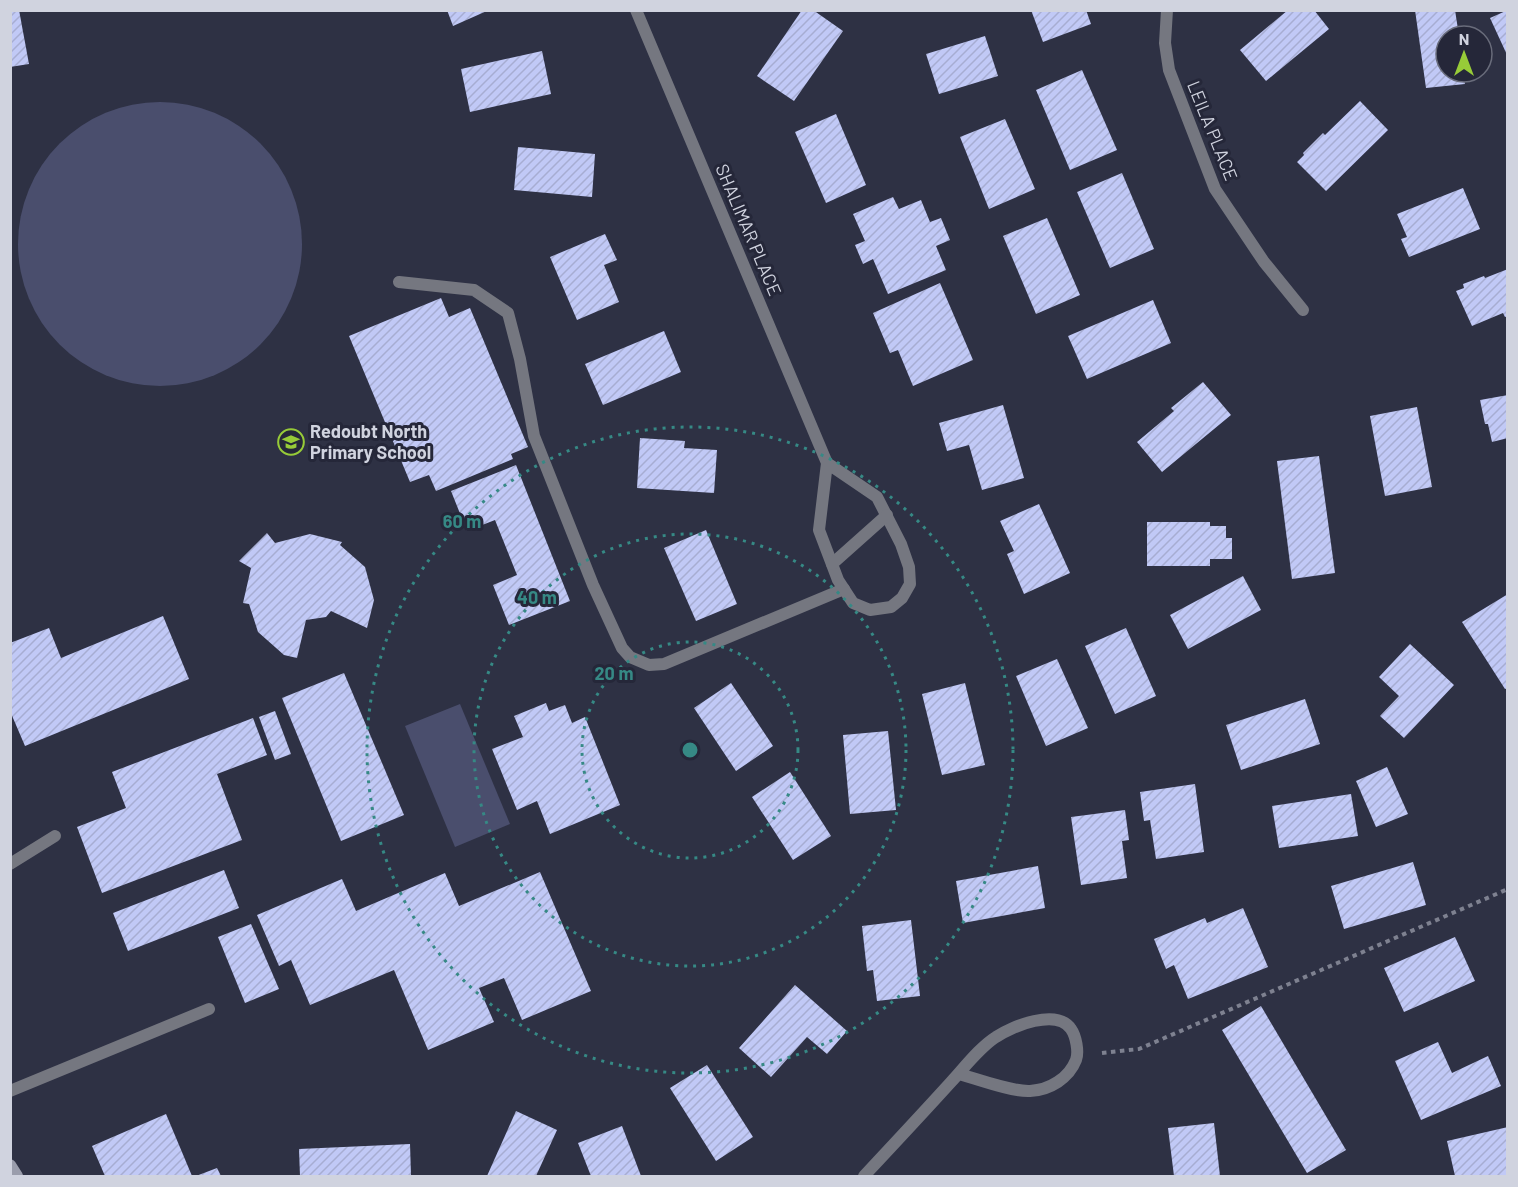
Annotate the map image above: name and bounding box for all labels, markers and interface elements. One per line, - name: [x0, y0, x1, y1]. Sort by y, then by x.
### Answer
- north arrow: [1434, 24, 1494, 84]
- text: N: [1459, 29, 1469, 48]
- street label: LEILA PLACE: [1183, 78, 1243, 184]
- street label: SHALIMAR PLACE: [711, 161, 787, 299]
- place label: Redoubt North Primary School: [310, 420, 431, 463]
- school or university icon: Redoubt North Primary School: [276, 427, 306, 457]
- text: 60 m: [443, 510, 481, 532]
- text: 40 m: [517, 586, 557, 608]
- text: 20 m: [595, 662, 633, 684]
- centre of rings: [680, 740, 700, 760]

